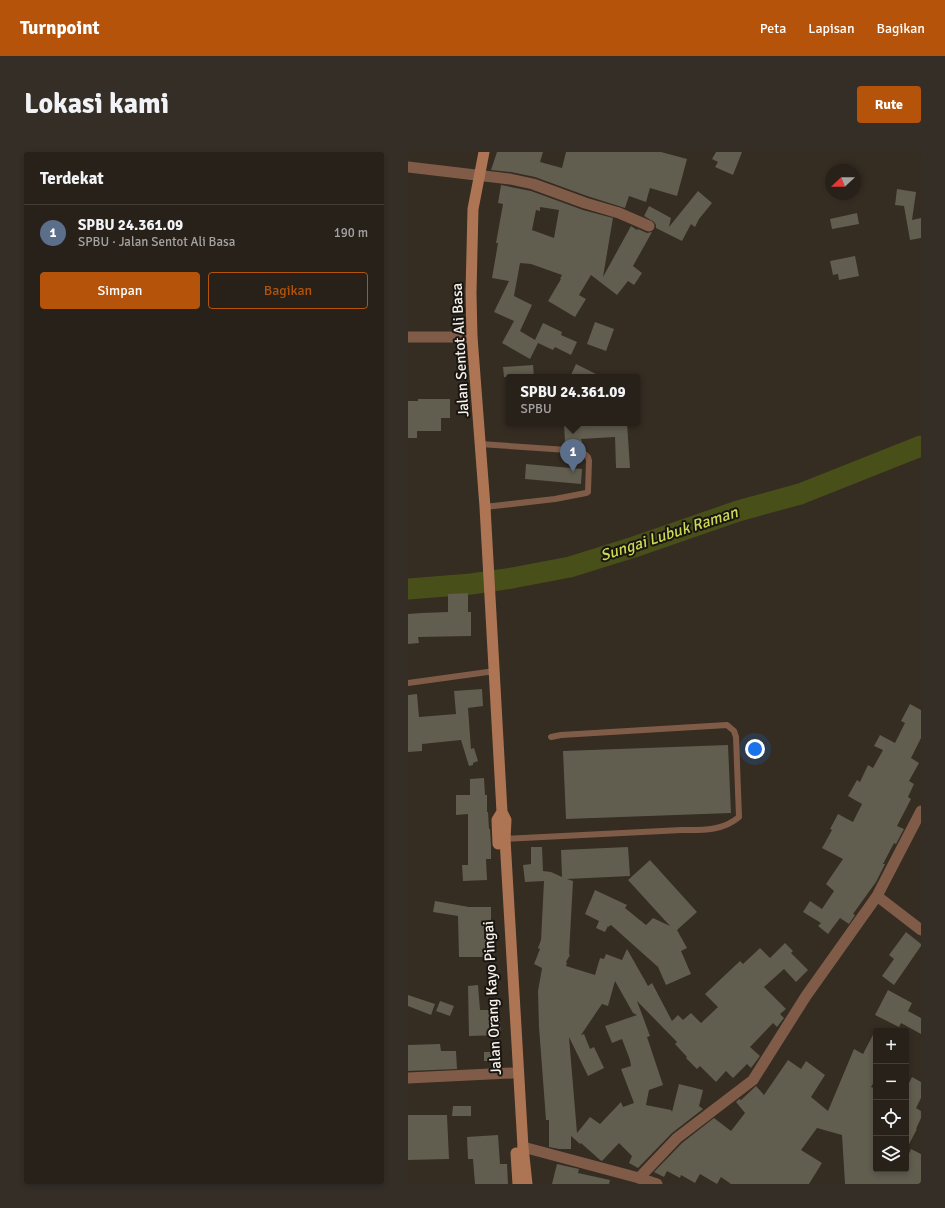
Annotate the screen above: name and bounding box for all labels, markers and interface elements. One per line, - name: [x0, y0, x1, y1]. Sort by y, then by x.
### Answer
- text: Turnpoint: [20, 16, 100, 40]
- text: Peta: [760, 20, 786, 37]
- text: Lapisan: [808, 20, 855, 37]
- text: Bagikan: [877, 20, 925, 37]
- button: Rute: [857, 86, 921, 123]
- text: Lokasi kami: [24, 87, 169, 121]
- north arrow: [825, 164, 861, 200]
- text: Terdekat: [40, 168, 104, 189]
- text: SPBU 24.361.09: [78, 216, 183, 234]
- text: 1: [49, 225, 57, 241]
- text: 190 m: [334, 225, 368, 241]
- text: SPBU · Jalan Sentot Ali Basa: [78, 234, 235, 250]
- button: Simpan: [40, 272, 200, 309]
- button: Bagikan: [208, 272, 368, 309]
- street label: Jalan Sentot Ali Basa: [447, 282, 473, 418]
- popup: [506, 374, 640, 426]
- text: SPBU 24.361.09: [520, 383, 626, 401]
- text: SPBU: [520, 401, 552, 417]
- pin: 1: [560, 439, 586, 472]
- water label: Sungai Lubuk Raman: [598, 502, 742, 566]
- your location: [745, 739, 765, 759]
- street label: Jalan Orang Kayo Pingai: [479, 920, 505, 1076]
- map controls: [873, 1028, 909, 1172]
- button: +: [873, 1028, 909, 1064]
- button: −: [873, 1064, 909, 1100]
- button: locate: [873, 1100, 909, 1136]
- button: layers: [873, 1136, 909, 1172]

